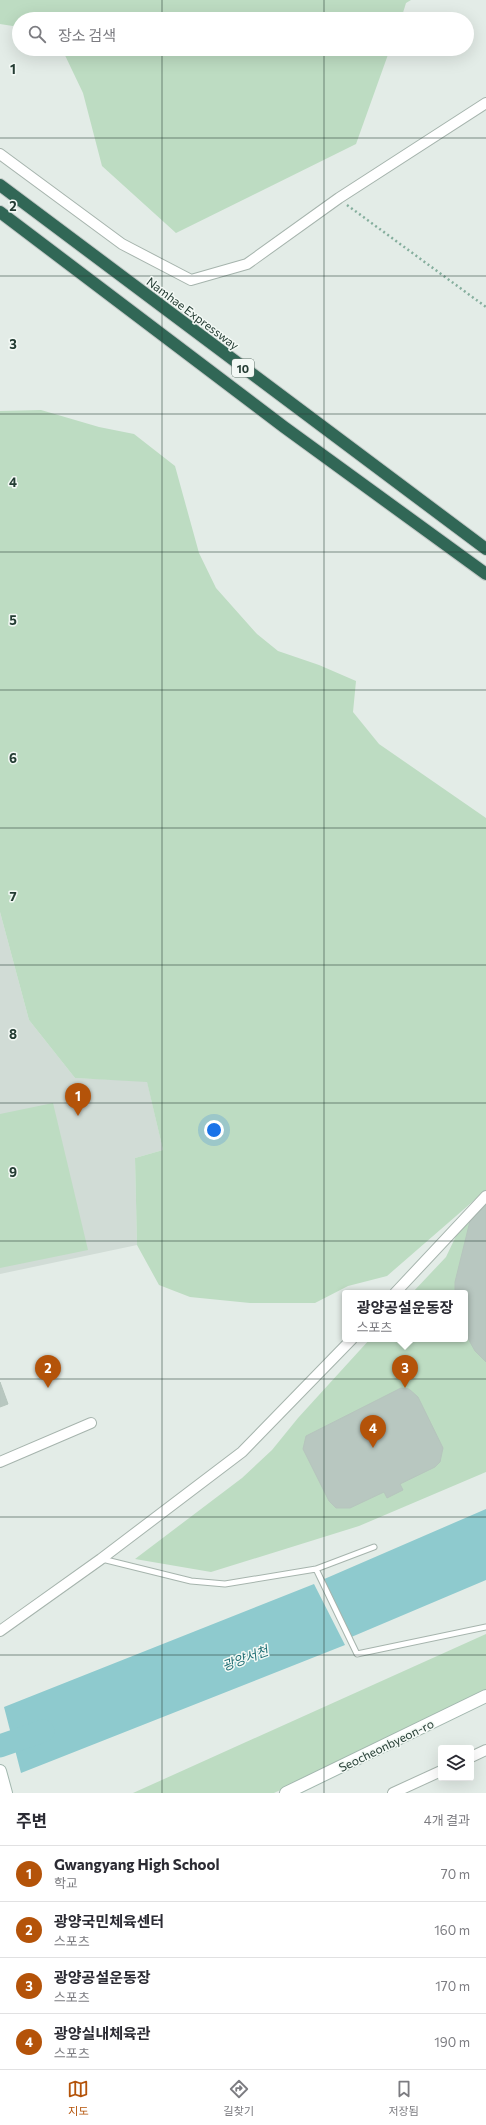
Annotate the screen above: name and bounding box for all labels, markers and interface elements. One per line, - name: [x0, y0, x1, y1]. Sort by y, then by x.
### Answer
- search box: [12, 12, 474, 56]
- icon: search: [26, 23, 48, 45]
- text: 장소 검색: [58, 26, 116, 44]
- text: 1: [10, 61, 16, 77]
- text: 2: [9, 198, 17, 214]
- street label: Namhae Expressway: [144, 274, 242, 352]
- text: 3: [9, 336, 17, 352]
- road number: 10: [232, 359, 254, 377]
- text: 4: [9, 474, 17, 490]
- text: 5: [9, 612, 17, 628]
- text: 6: [9, 750, 17, 766]
- text: 7: [9, 888, 17, 904]
- text: 8: [9, 1026, 17, 1042]
- pin: 1: [65, 1083, 91, 1116]
- your location: [204, 1120, 224, 1140]
- text: 9: [9, 1164, 17, 1180]
- popup: [342, 1290, 468, 1342]
- text: 광양공설운동장: [357, 1298, 453, 1316]
- text: 스포츠: [357, 1319, 393, 1335]
- pin: 2: [35, 1355, 61, 1388]
- pin: 3: [392, 1355, 418, 1388]
- pin: 4: [360, 1415, 386, 1448]
- water label: 광양서천: [220, 1642, 271, 1674]
- street label: Seocheonbyeon-ro: [336, 1716, 436, 1774]
- map controls: [438, 1745, 474, 1781]
- button: layers: [438, 1745, 474, 1781]
- text: 주변: [16, 1810, 47, 1831]
- text: 4개 결과: [424, 1812, 470, 1828]
- text: Gwangyang High School: [54, 1855, 220, 1873]
- text: 1: [26, 1866, 32, 1882]
- text: 70 m: [441, 1866, 470, 1882]
- text: 학교: [54, 1875, 78, 1891]
- text: 광양국민체육센터: [54, 1912, 164, 1930]
- text: 2: [25, 1922, 33, 1938]
- text: 160 m: [434, 1922, 470, 1938]
- text: 스포츠: [54, 1933, 90, 1949]
- text: 광양공설운동장: [54, 1968, 151, 1986]
- text: 3: [25, 1978, 33, 1994]
- text: 170 m: [435, 1978, 470, 1994]
- text: 스포츠: [54, 1989, 90, 2005]
- text: 광양실내체육관: [54, 2024, 151, 2042]
- text: 4: [25, 2034, 33, 2050]
- text: 190 m: [434, 2034, 470, 2050]
- text: 스포츠: [54, 2045, 90, 2061]
- tab: 지도: [67, 2078, 89, 2118]
- tab: 길찾기: [224, 2078, 254, 2118]
- tab: 저장됨: [388, 2078, 419, 2118]

